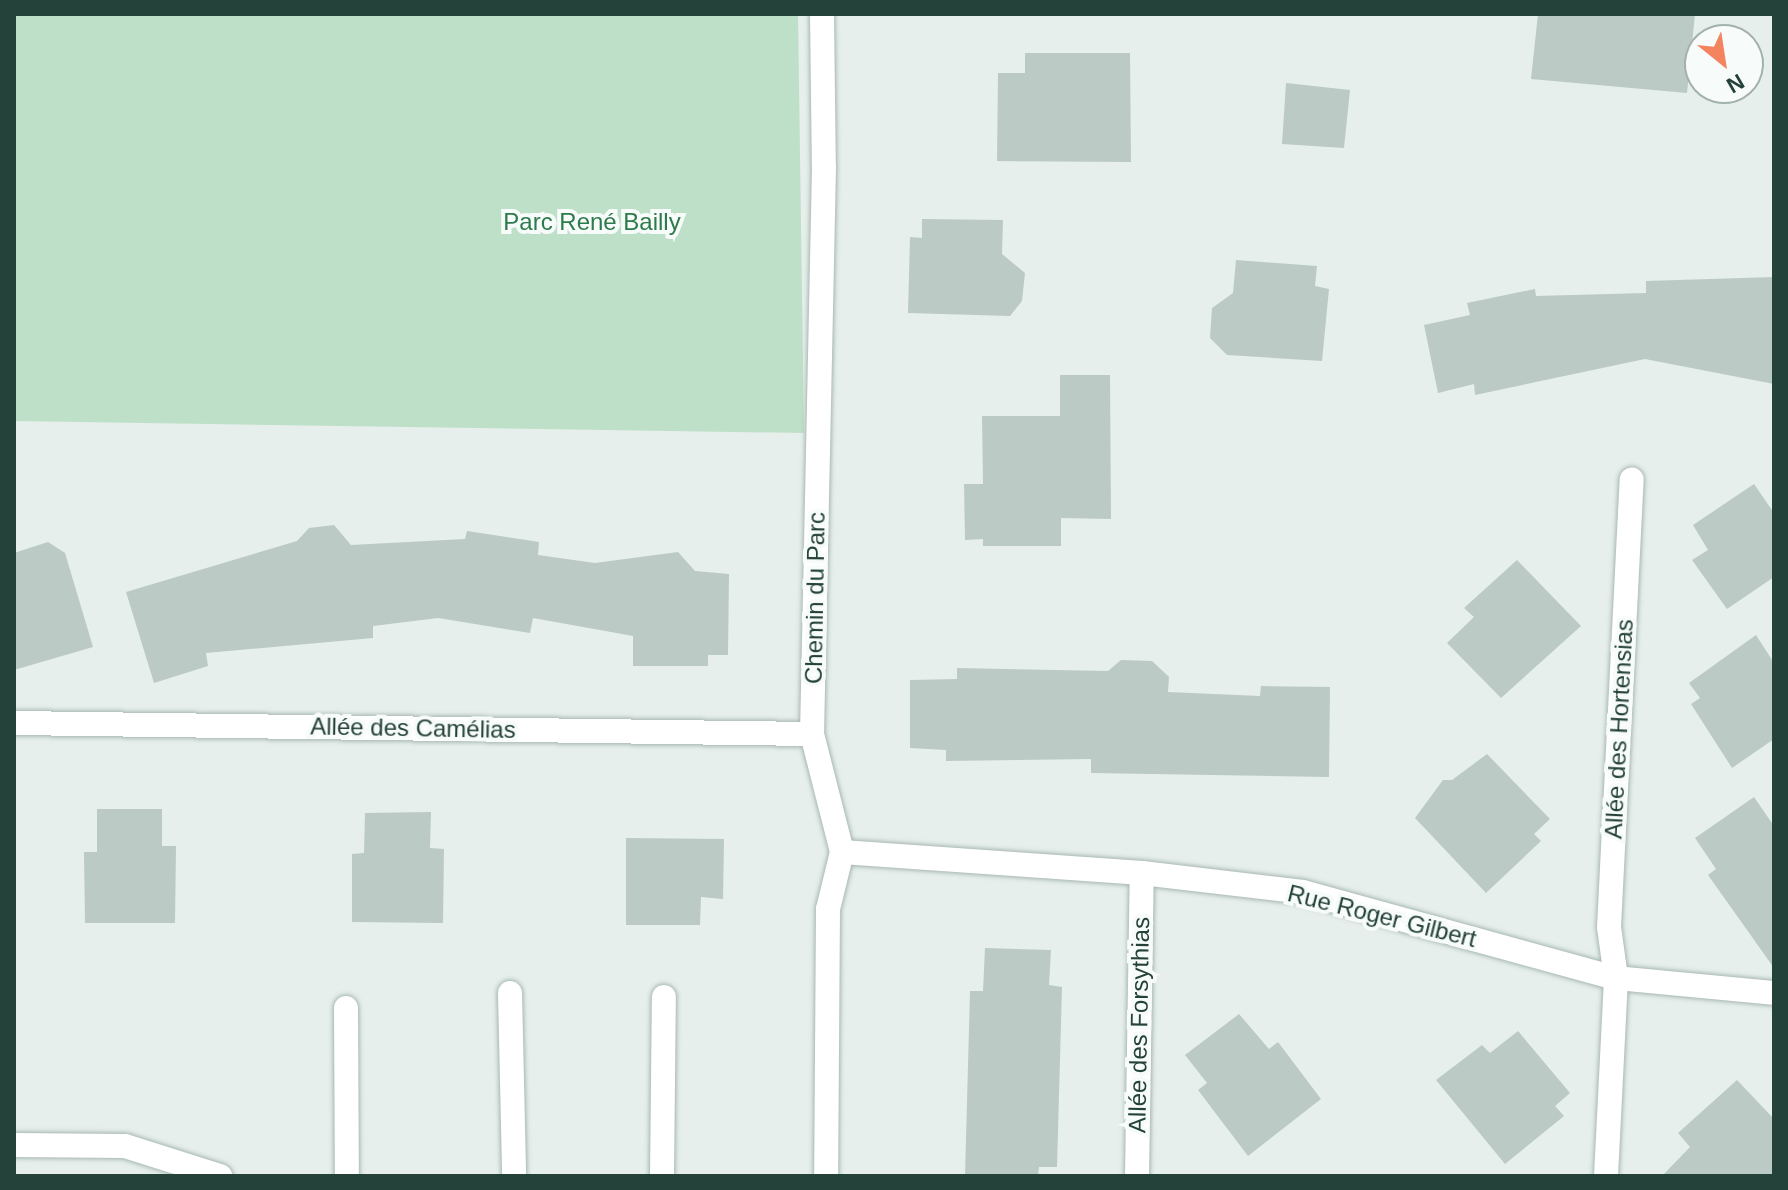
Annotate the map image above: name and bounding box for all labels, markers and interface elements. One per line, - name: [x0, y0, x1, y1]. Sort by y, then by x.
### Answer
- north arrow: [1684, 24, 1764, 104]
- text: N: [1722, 69, 1748, 98]
- park label: Parc René Bailly: [503, 208, 681, 236]
- street label: Chemin du Parc: [799, 512, 831, 684]
- street label: Allée des Hortensias: [1599, 618, 1639, 840]
- street label: Allée des Camélias: [310, 712, 516, 744]
- street label: Rue Roger Gilbert: [1285, 879, 1479, 953]
- street label: Allée des Forsythias: [1123, 917, 1155, 1133]

